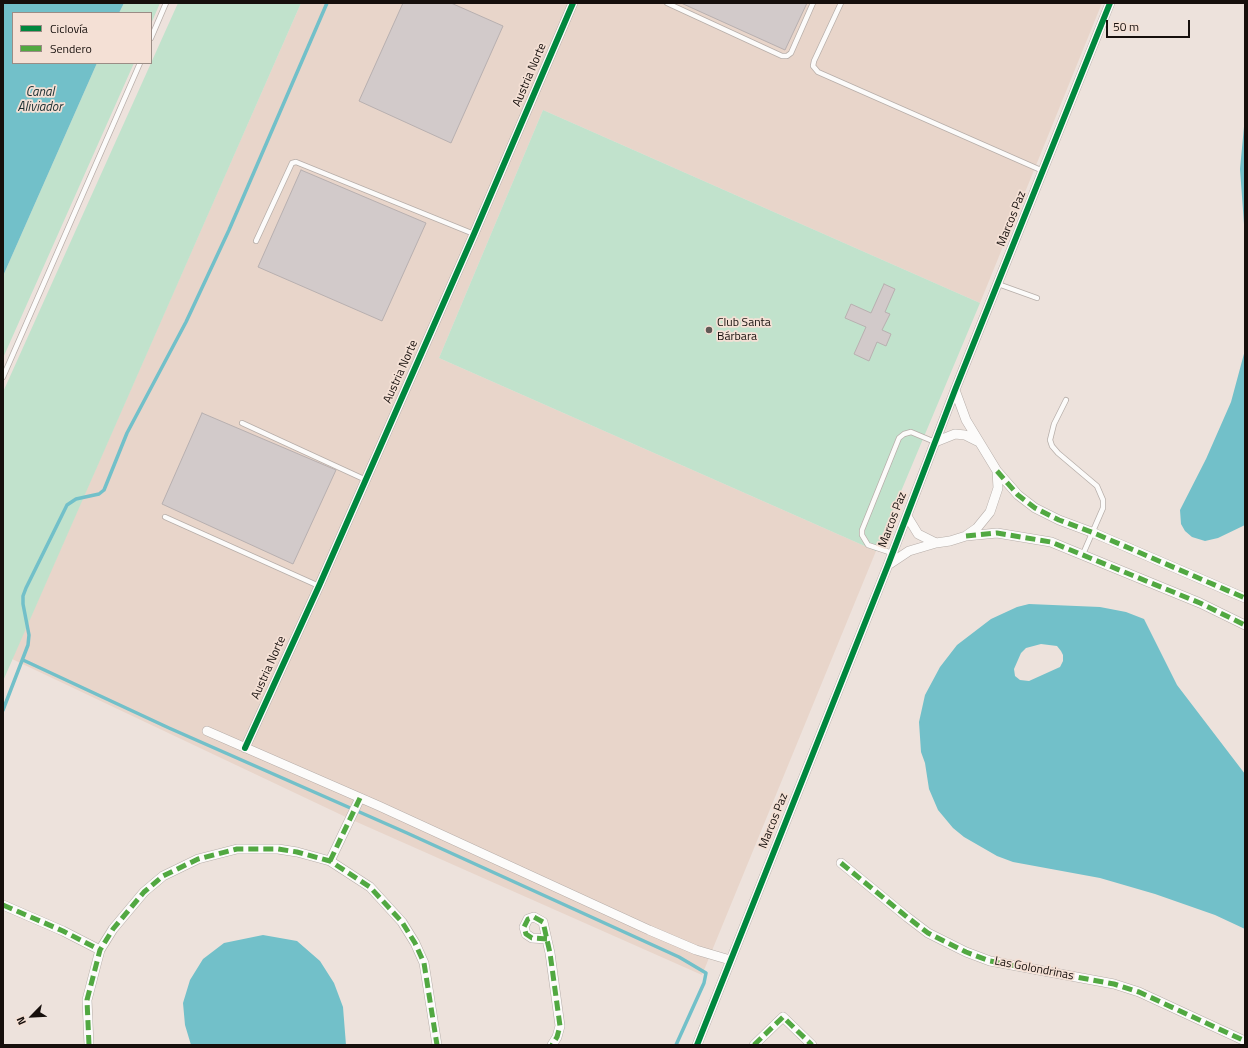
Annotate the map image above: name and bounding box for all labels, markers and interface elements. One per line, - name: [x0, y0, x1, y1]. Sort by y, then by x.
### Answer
- legend: [12, 12, 152, 64]
- scale bar: [1108, 12, 1192, 38]
- text: 50 m: [1113, 17, 1139, 36]
- text: Ciclovía: [50, 19, 88, 38]
- text: Sendero: [50, 39, 92, 58]
- street label: Austria Norte: [510, 41, 550, 109]
- water label: Canal Aliviador: [18, 85, 62, 116]
- street label: Marcos Paz: [994, 189, 1030, 249]
- place label: Club Santa Bárbara: [717, 316, 771, 344]
- marker: Club Santa Bárbara: [704, 325, 714, 335]
- street label: Austria Norte: [381, 338, 421, 406]
- street label: Marcos Paz: [876, 490, 910, 550]
- street label: Austria Norte: [249, 634, 289, 702]
- street label: Marcos Paz: [756, 791, 792, 851]
- street label: Las Golondrinas: [993, 954, 1075, 984]
- north arrow: [12, 996, 52, 1036]
- text: N: [12, 1014, 30, 1028]

